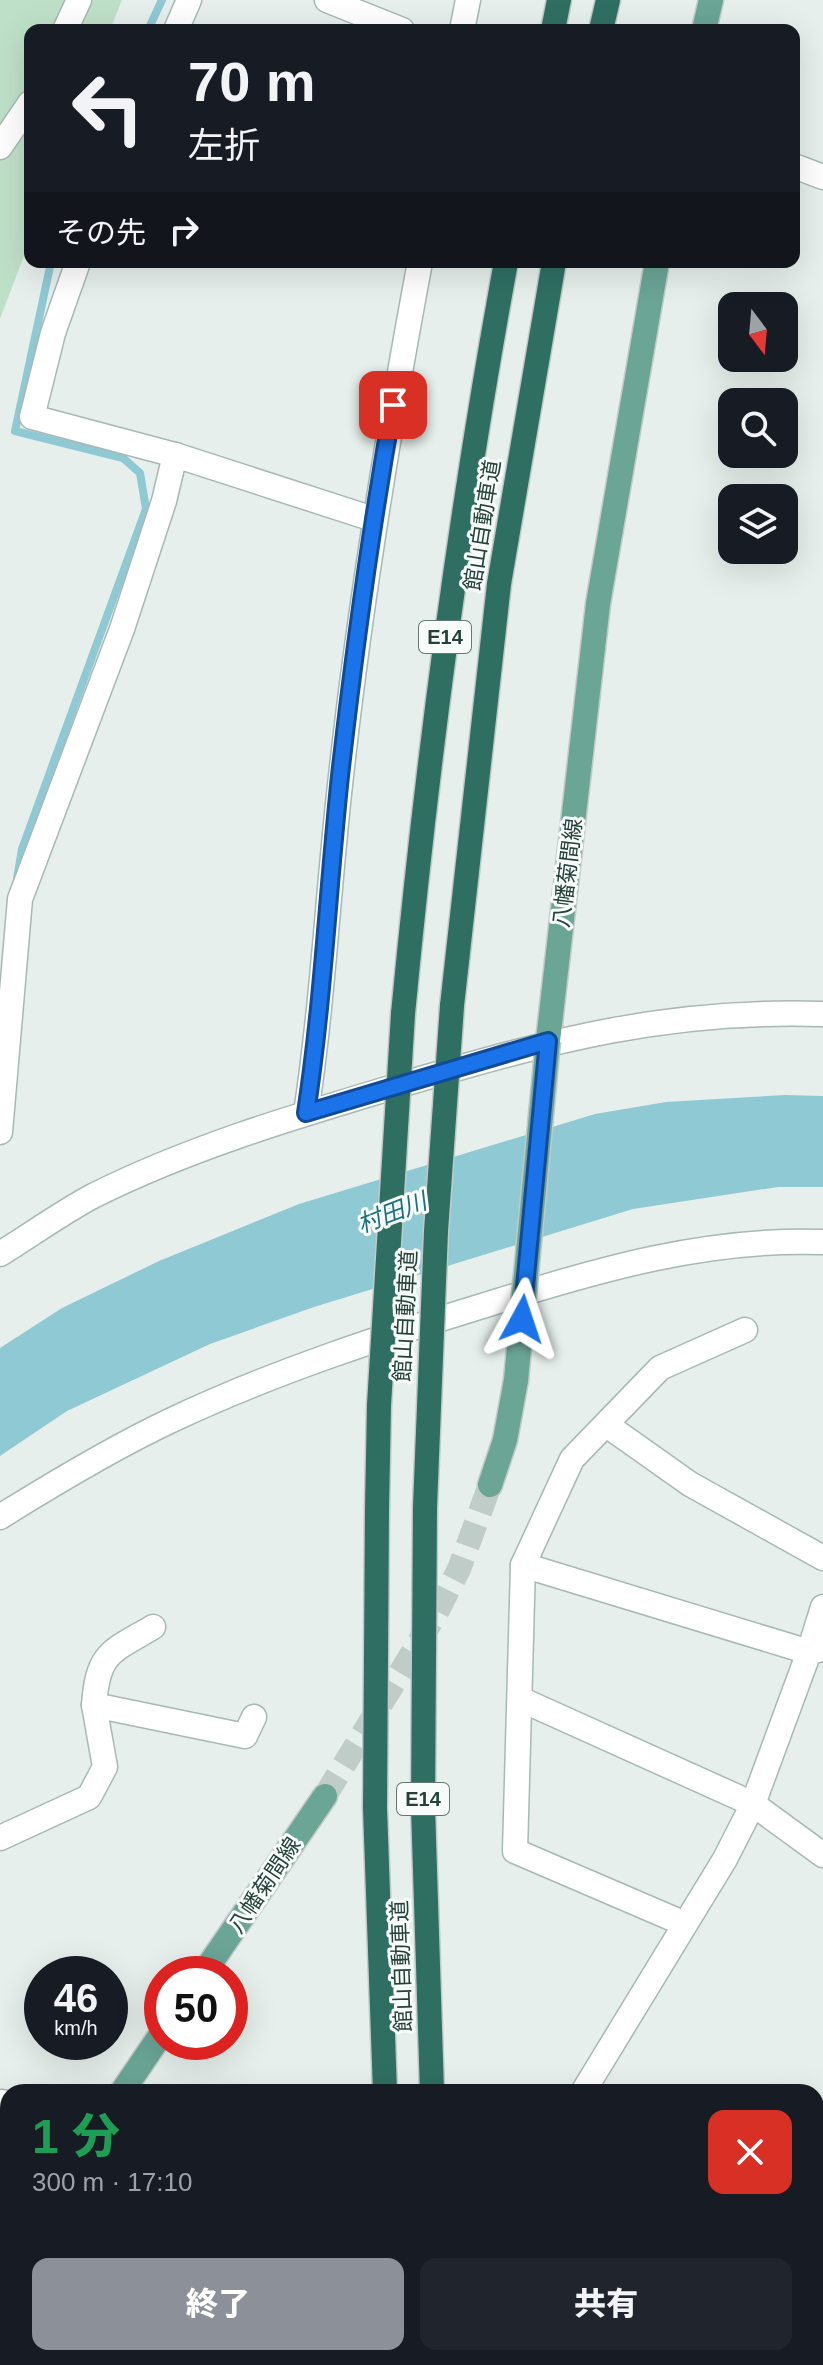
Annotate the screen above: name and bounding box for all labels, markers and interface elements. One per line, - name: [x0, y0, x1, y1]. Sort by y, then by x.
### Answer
- text: 70 m: [188, 50, 316, 113]
- icon: left: [56, 56, 160, 160]
- text: 左折: [188, 125, 260, 166]
- icon: right: [162, 208, 206, 252]
- text: その先: [56, 216, 146, 249]
- north arrow: [718, 292, 798, 372]
- map controls: [718, 292, 798, 564]
- pin: [359, 371, 427, 439]
- icon: arrive: [371, 383, 415, 427]
- button: search: [718, 388, 798, 468]
- street label: 館山自動車道: [460, 458, 505, 592]
- button: layers: [718, 484, 798, 564]
- road number: E14: [419, 621, 471, 653]
- street label: 八幡菊間線: [548, 817, 587, 929]
- water label: 村田川: [353, 1186, 433, 1238]
- street label: 館山自動車道: [390, 1249, 421, 1383]
- position arrow: [480, 1277, 564, 1361]
- road number: E14: [397, 1783, 449, 1815]
- street label: 八幡菊間線: [223, 1833, 306, 1938]
- street label: 館山自動車道: [387, 1900, 416, 2032]
- speed limit sign: 50: [144, 1956, 248, 2060]
- text: 46: [54, 1976, 98, 2020]
- text: km/h: [54, 2017, 98, 2039]
- text: 1 分: [32, 2110, 120, 2163]
- button: close: [708, 2110, 792, 2194]
- text: 300 m · 17:10: [32, 2167, 192, 2197]
- button: 終了: [32, 2258, 404, 2350]
- button: 共有: [420, 2258, 792, 2350]

